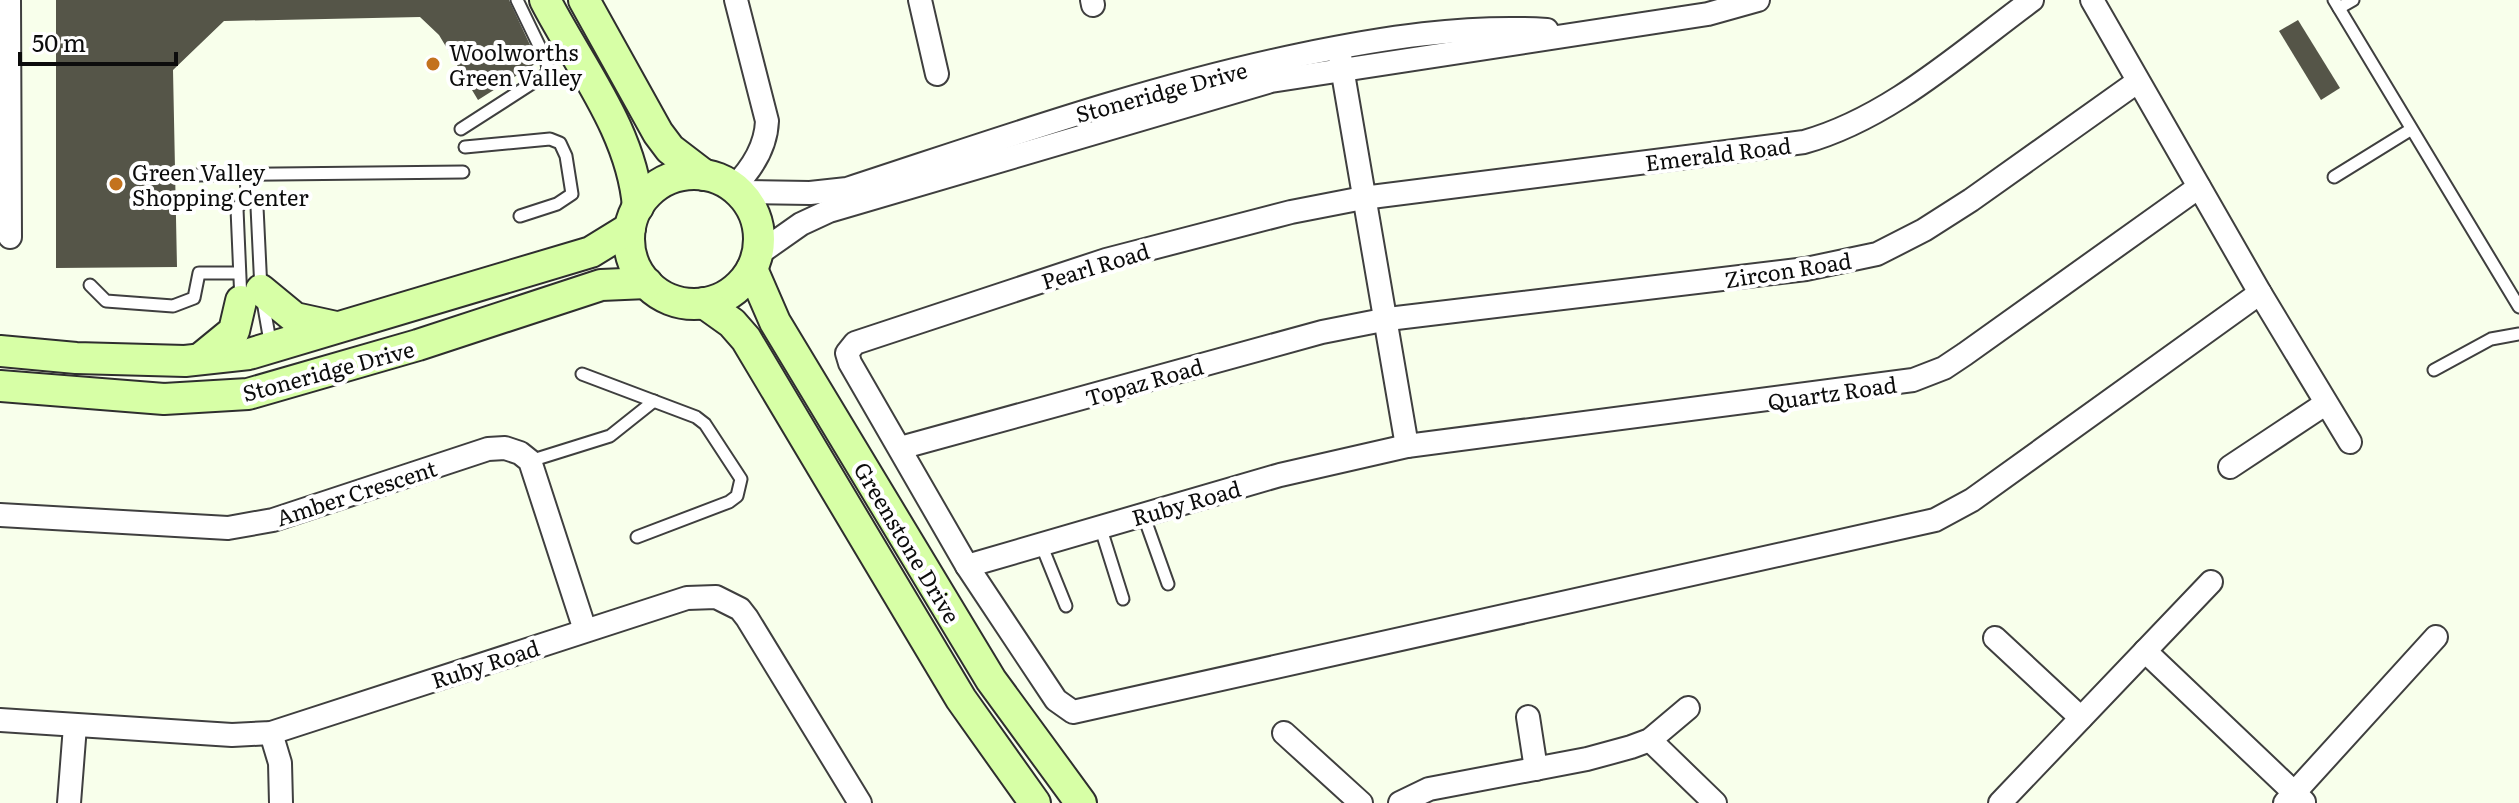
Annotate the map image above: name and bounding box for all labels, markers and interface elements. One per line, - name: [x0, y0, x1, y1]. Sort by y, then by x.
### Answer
- scale bar: [20, 16, 176, 66]
- text: 50 m: [32, 24, 86, 59]
- place label: Woolworths Green Valley: [449, 35, 582, 93]
- street label: Stoneridge Drive: [1071, 52, 1251, 130]
- marker: Woolworths Green Valley: [424, 55, 442, 73]
- street label: Emerald Road: [1643, 128, 1793, 178]
- place label: Green Valley Shopping Center: [132, 155, 309, 213]
- marker: Green Valley Shopping Center: [107, 175, 125, 193]
- street label: Pearl Road: [1037, 233, 1153, 297]
- street label: Zircon Road: [1722, 243, 1854, 295]
- street label: Stoneridge Drive: [238, 331, 418, 409]
- street label: Topaz Road: [1081, 348, 1207, 414]
- street label: Quartz Road: [1765, 367, 1899, 417]
- street label: Amber Crescent: [271, 450, 441, 534]
- street label: Greenstone Drive: [847, 455, 969, 629]
- street label: Ruby Road: [1128, 471, 1244, 533]
- street label: Ruby Road: [427, 630, 543, 696]

